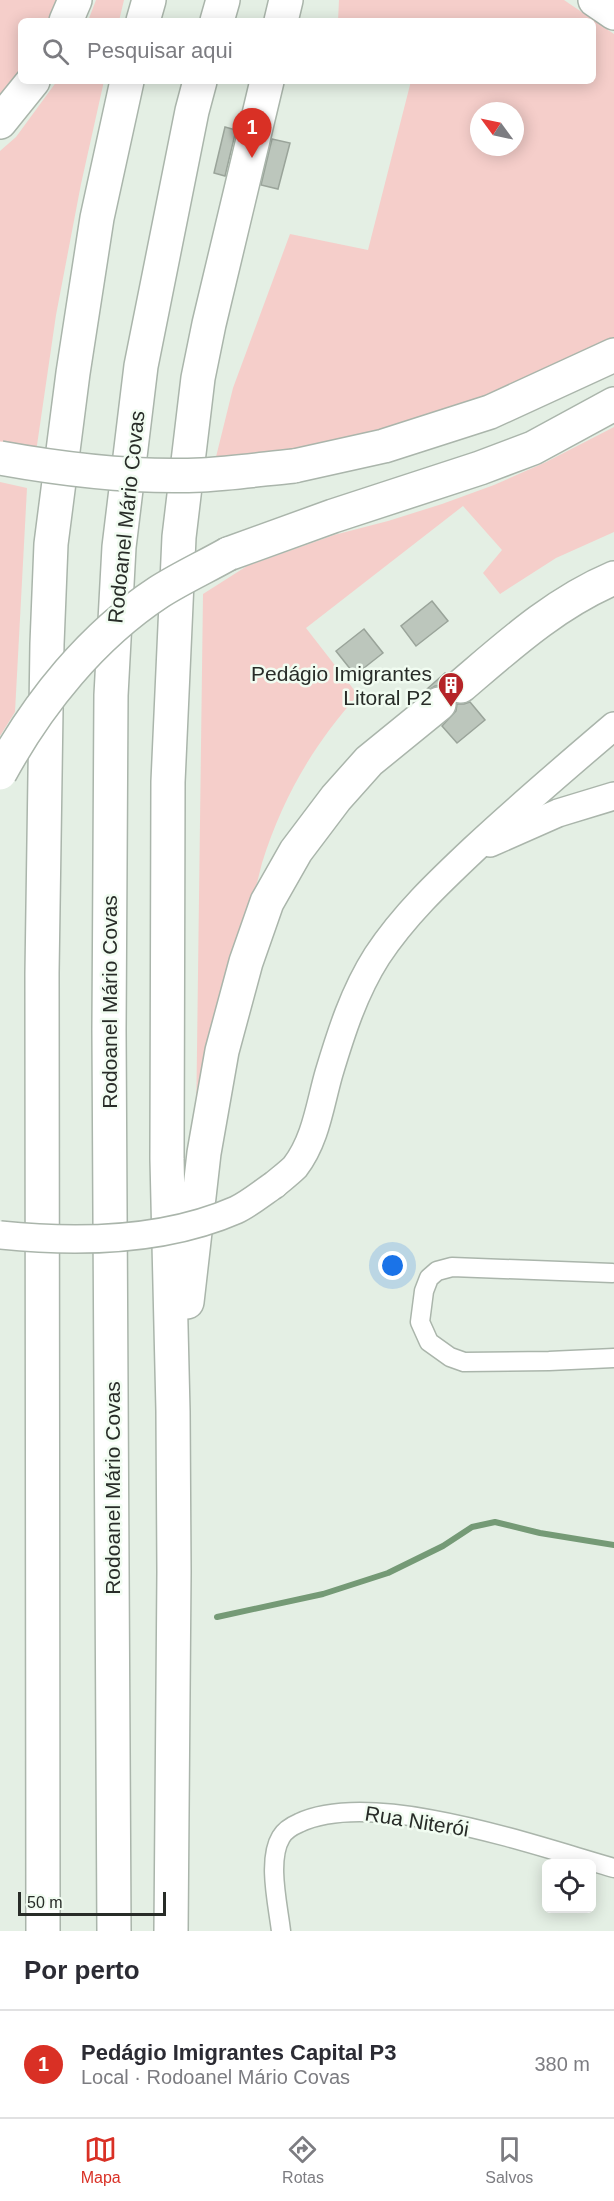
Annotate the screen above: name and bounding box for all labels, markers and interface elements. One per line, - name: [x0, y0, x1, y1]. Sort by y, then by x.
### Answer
- search box: [18, 18, 596, 84]
- icon: search: [39, 35, 72, 68]
- text: Pesquisar aqui: [87, 38, 233, 63]
- north arrow: [470, 102, 524, 156]
- pin: 1: [232, 108, 272, 158]
- street label: Rodoanel Mário Covas: [103, 410, 149, 624]
- place label: Pedágio Imigrantes Litoral P2: [251, 662, 432, 709]
- building icon: Pedágio Imigrantes Litoral P2: [436, 670, 466, 708]
- street label: Rodoanel Mário Covas: [98, 895, 121, 1109]
- your location: [378, 1251, 407, 1280]
- street label: Rodoanel Mário Covas: [101, 1381, 124, 1595]
- street label: Rua Niterói: [363, 1801, 471, 1841]
- map controls: [542, 1859, 596, 1913]
- button: locate: [542, 1859, 596, 1913]
- scale bar: [18, 1889, 166, 1916]
- text: 50 m: [27, 1894, 63, 1911]
- text: Por perto: [24, 1955, 140, 1985]
- text: Pedágio Imigrantes Capital P3: [81, 2040, 396, 2065]
- text: 1: [38, 2053, 49, 2075]
- text: 380 m: [534, 2053, 590, 2075]
- text: Local · Rodoanel Mário Covas: [81, 2066, 350, 2088]
- tab: Mapa: [81, 2133, 121, 2187]
- tab: Rotas: [282, 2133, 324, 2187]
- tab: Salvos: [485, 2133, 533, 2187]

